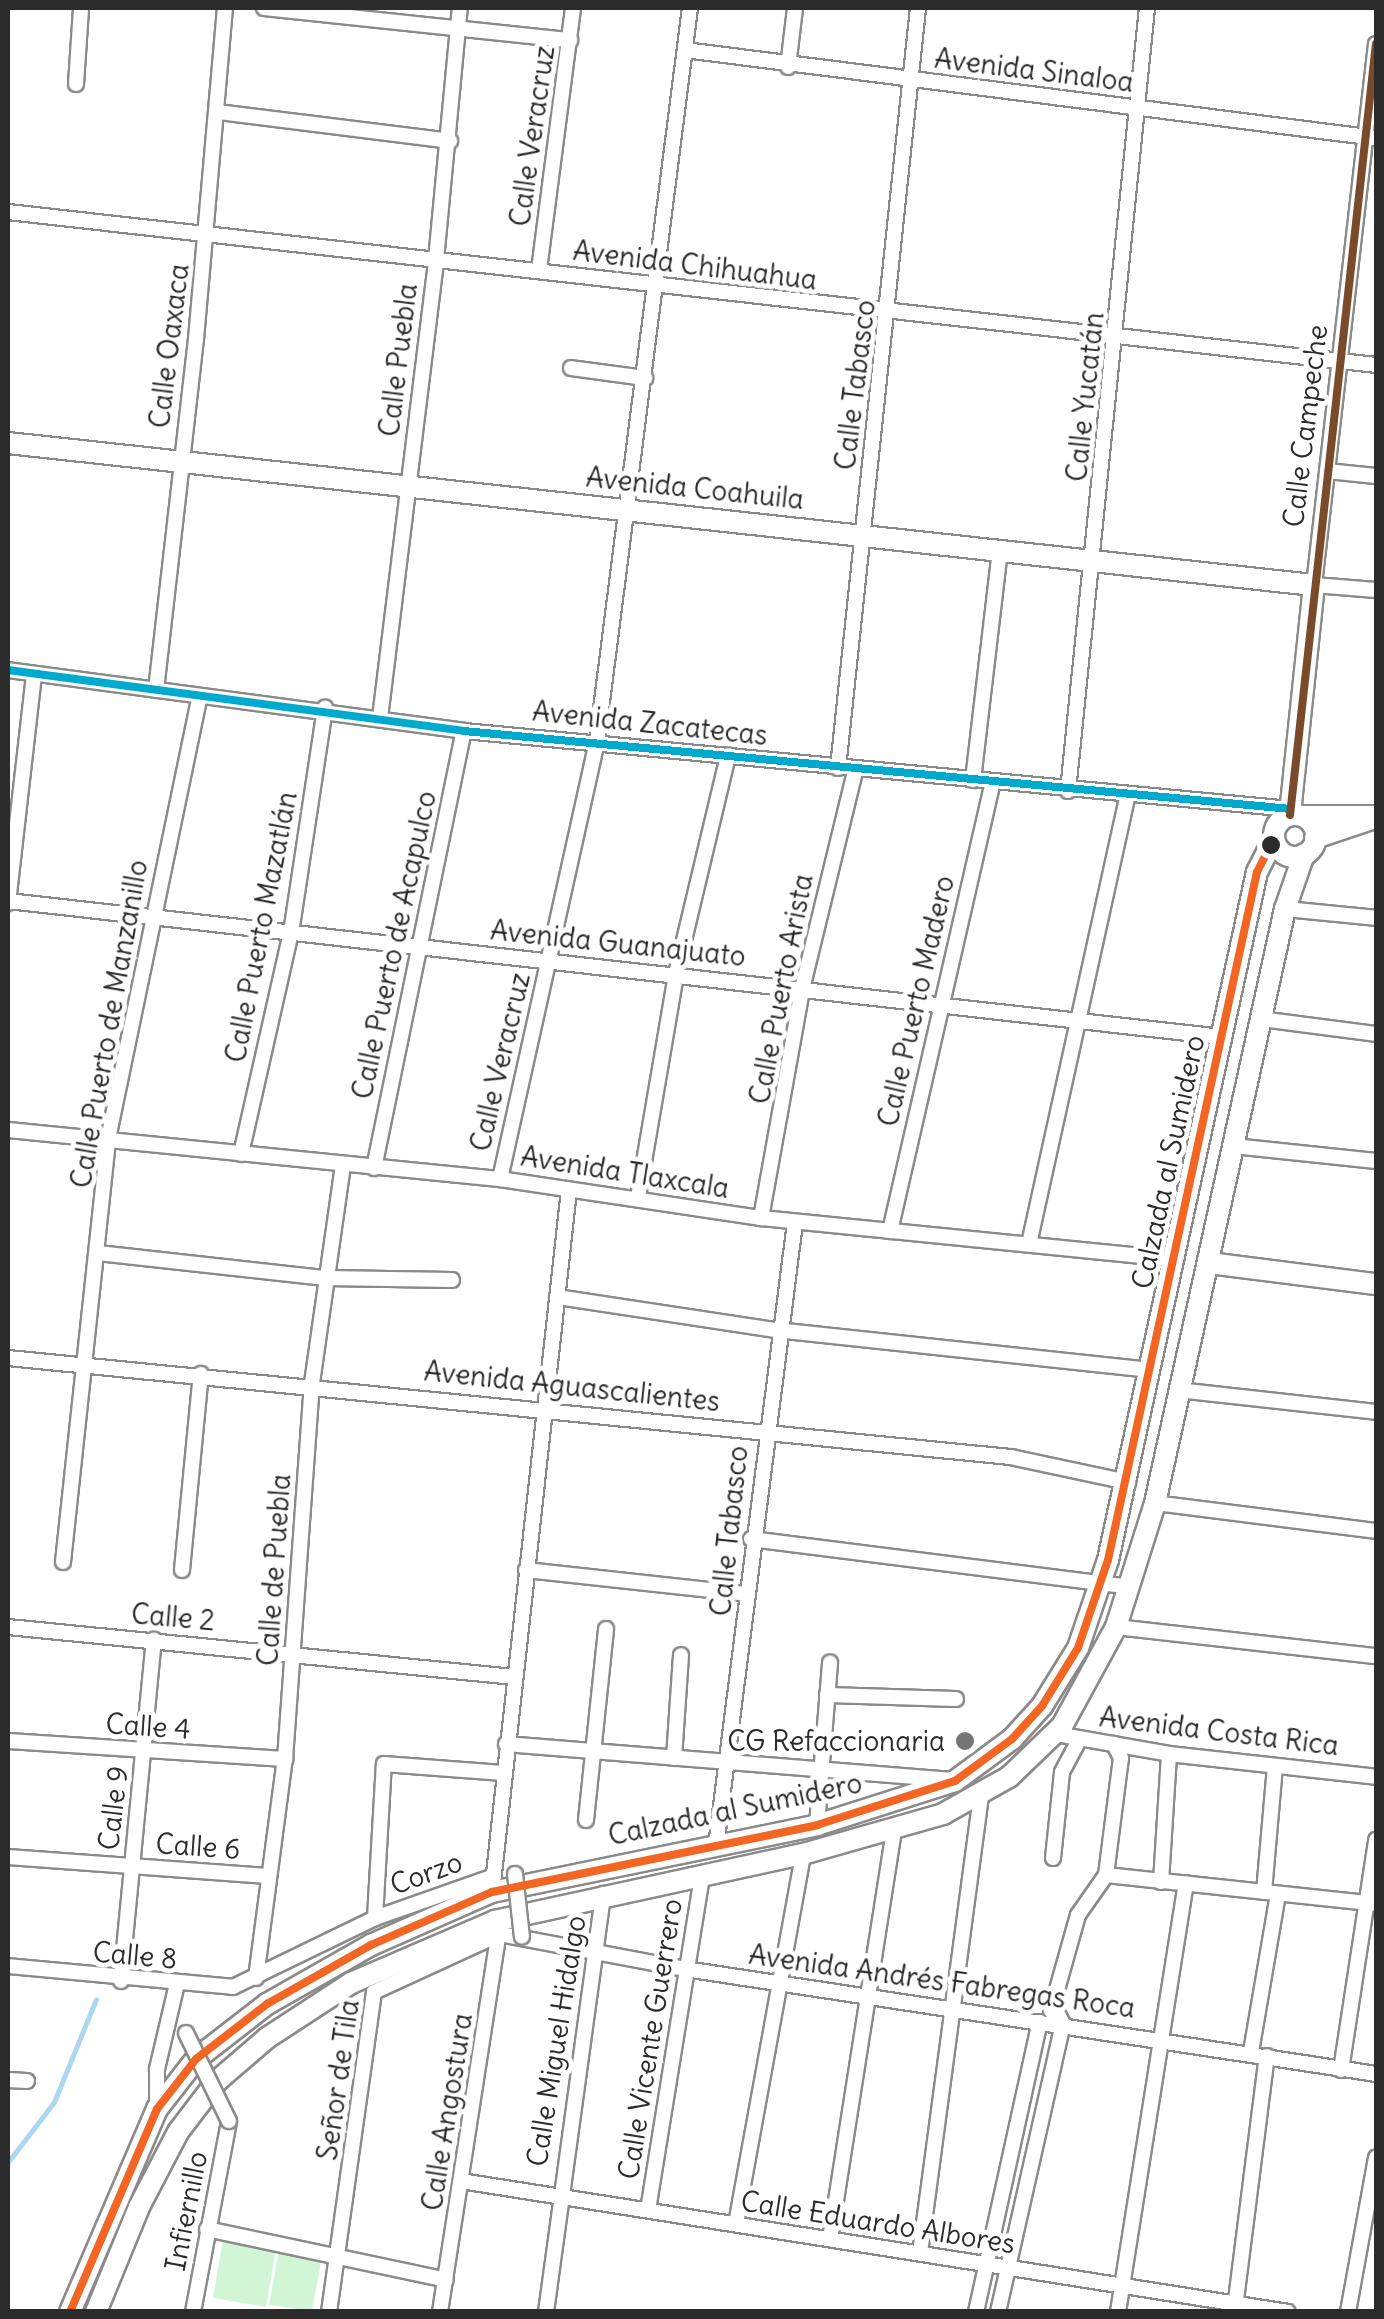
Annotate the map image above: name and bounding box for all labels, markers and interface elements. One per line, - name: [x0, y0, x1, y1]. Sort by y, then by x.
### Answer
- street label: Avenida Sinaloa: [933, 41, 1135, 99]
- street label: Calle Veracruz: [503, 43, 561, 229]
- street label: Avenida Chihuahua: [571, 233, 819, 297]
- street label: Calle Oaxaca: [142, 262, 196, 430]
- street label: Calle Puebla: [372, 281, 424, 439]
- street label: Calle Tabasco: [828, 298, 882, 472]
- street label: Calle Yucatán: [1059, 311, 1111, 483]
- street label: Calle Campeche: [1276, 323, 1334, 529]
- street label: Avenida Coahuila: [584, 460, 806, 516]
- street label: Avenida Zacatecas: [531, 694, 769, 752]
- street label: Calle Puerto de Acapulco: [345, 788, 443, 1102]
- street label: Calle Puerto Mazatlán: [218, 789, 304, 1065]
- unlabelled marker: [1261, 835, 1281, 855]
- street label: Calle Puerto de Manzanillo: [64, 857, 154, 1191]
- street label: Calle Puerto Arista: [742, 871, 820, 1107]
- street label: Calle Puerto Madero: [871, 872, 961, 1130]
- street label: Avenida Guanajuato: [489, 913, 747, 973]
- street label: Calle Veracruz: [463, 969, 537, 1155]
- street label: Calzada al Sumidero: [1125, 1032, 1211, 1292]
- street label: Avenida Tlaxcala: [518, 1139, 732, 1205]
- street label: Avenida Aguascalientes: [422, 1354, 722, 1418]
- street label: Calle Tabasco: [703, 1444, 755, 1618]
- street label: Calle de Puebla: [251, 1473, 297, 1667]
- street label: Calle 2: [130, 1597, 216, 1637]
- street label: Avenida Costa Rica: [1097, 1700, 1341, 1762]
- street label: Calle 4: [105, 1706, 191, 1746]
- place label: CG Refaccionaria: [727, 1724, 945, 1758]
- marker: CG Refaccionaria: [954, 1730, 976, 1752]
- street label: Calle 9: [91, 1764, 135, 1852]
- street label: Calzada al Sumidero: [605, 1766, 865, 1852]
- street label: Calle 6: [155, 1826, 241, 1866]
- street label: Corzo: [385, 1845, 467, 1901]
- street label: Calle Vicente Guerrero: [611, 1896, 689, 2182]
- street label: Calle Miguel Hidalgo: [520, 1913, 592, 2169]
- street label: Calle 8: [91, 1935, 179, 1975]
- street label: Avenida Andrés Fabregas Roca: [747, 1937, 1137, 2025]
- street label: Señor de Tila: [310, 1997, 366, 2163]
- street label: Calle Angostura: [415, 2011, 479, 2213]
- street label: Infiernillo: [158, 2149, 214, 2273]
- street label: Calle Eduardo Albores: [739, 2184, 1017, 2260]

